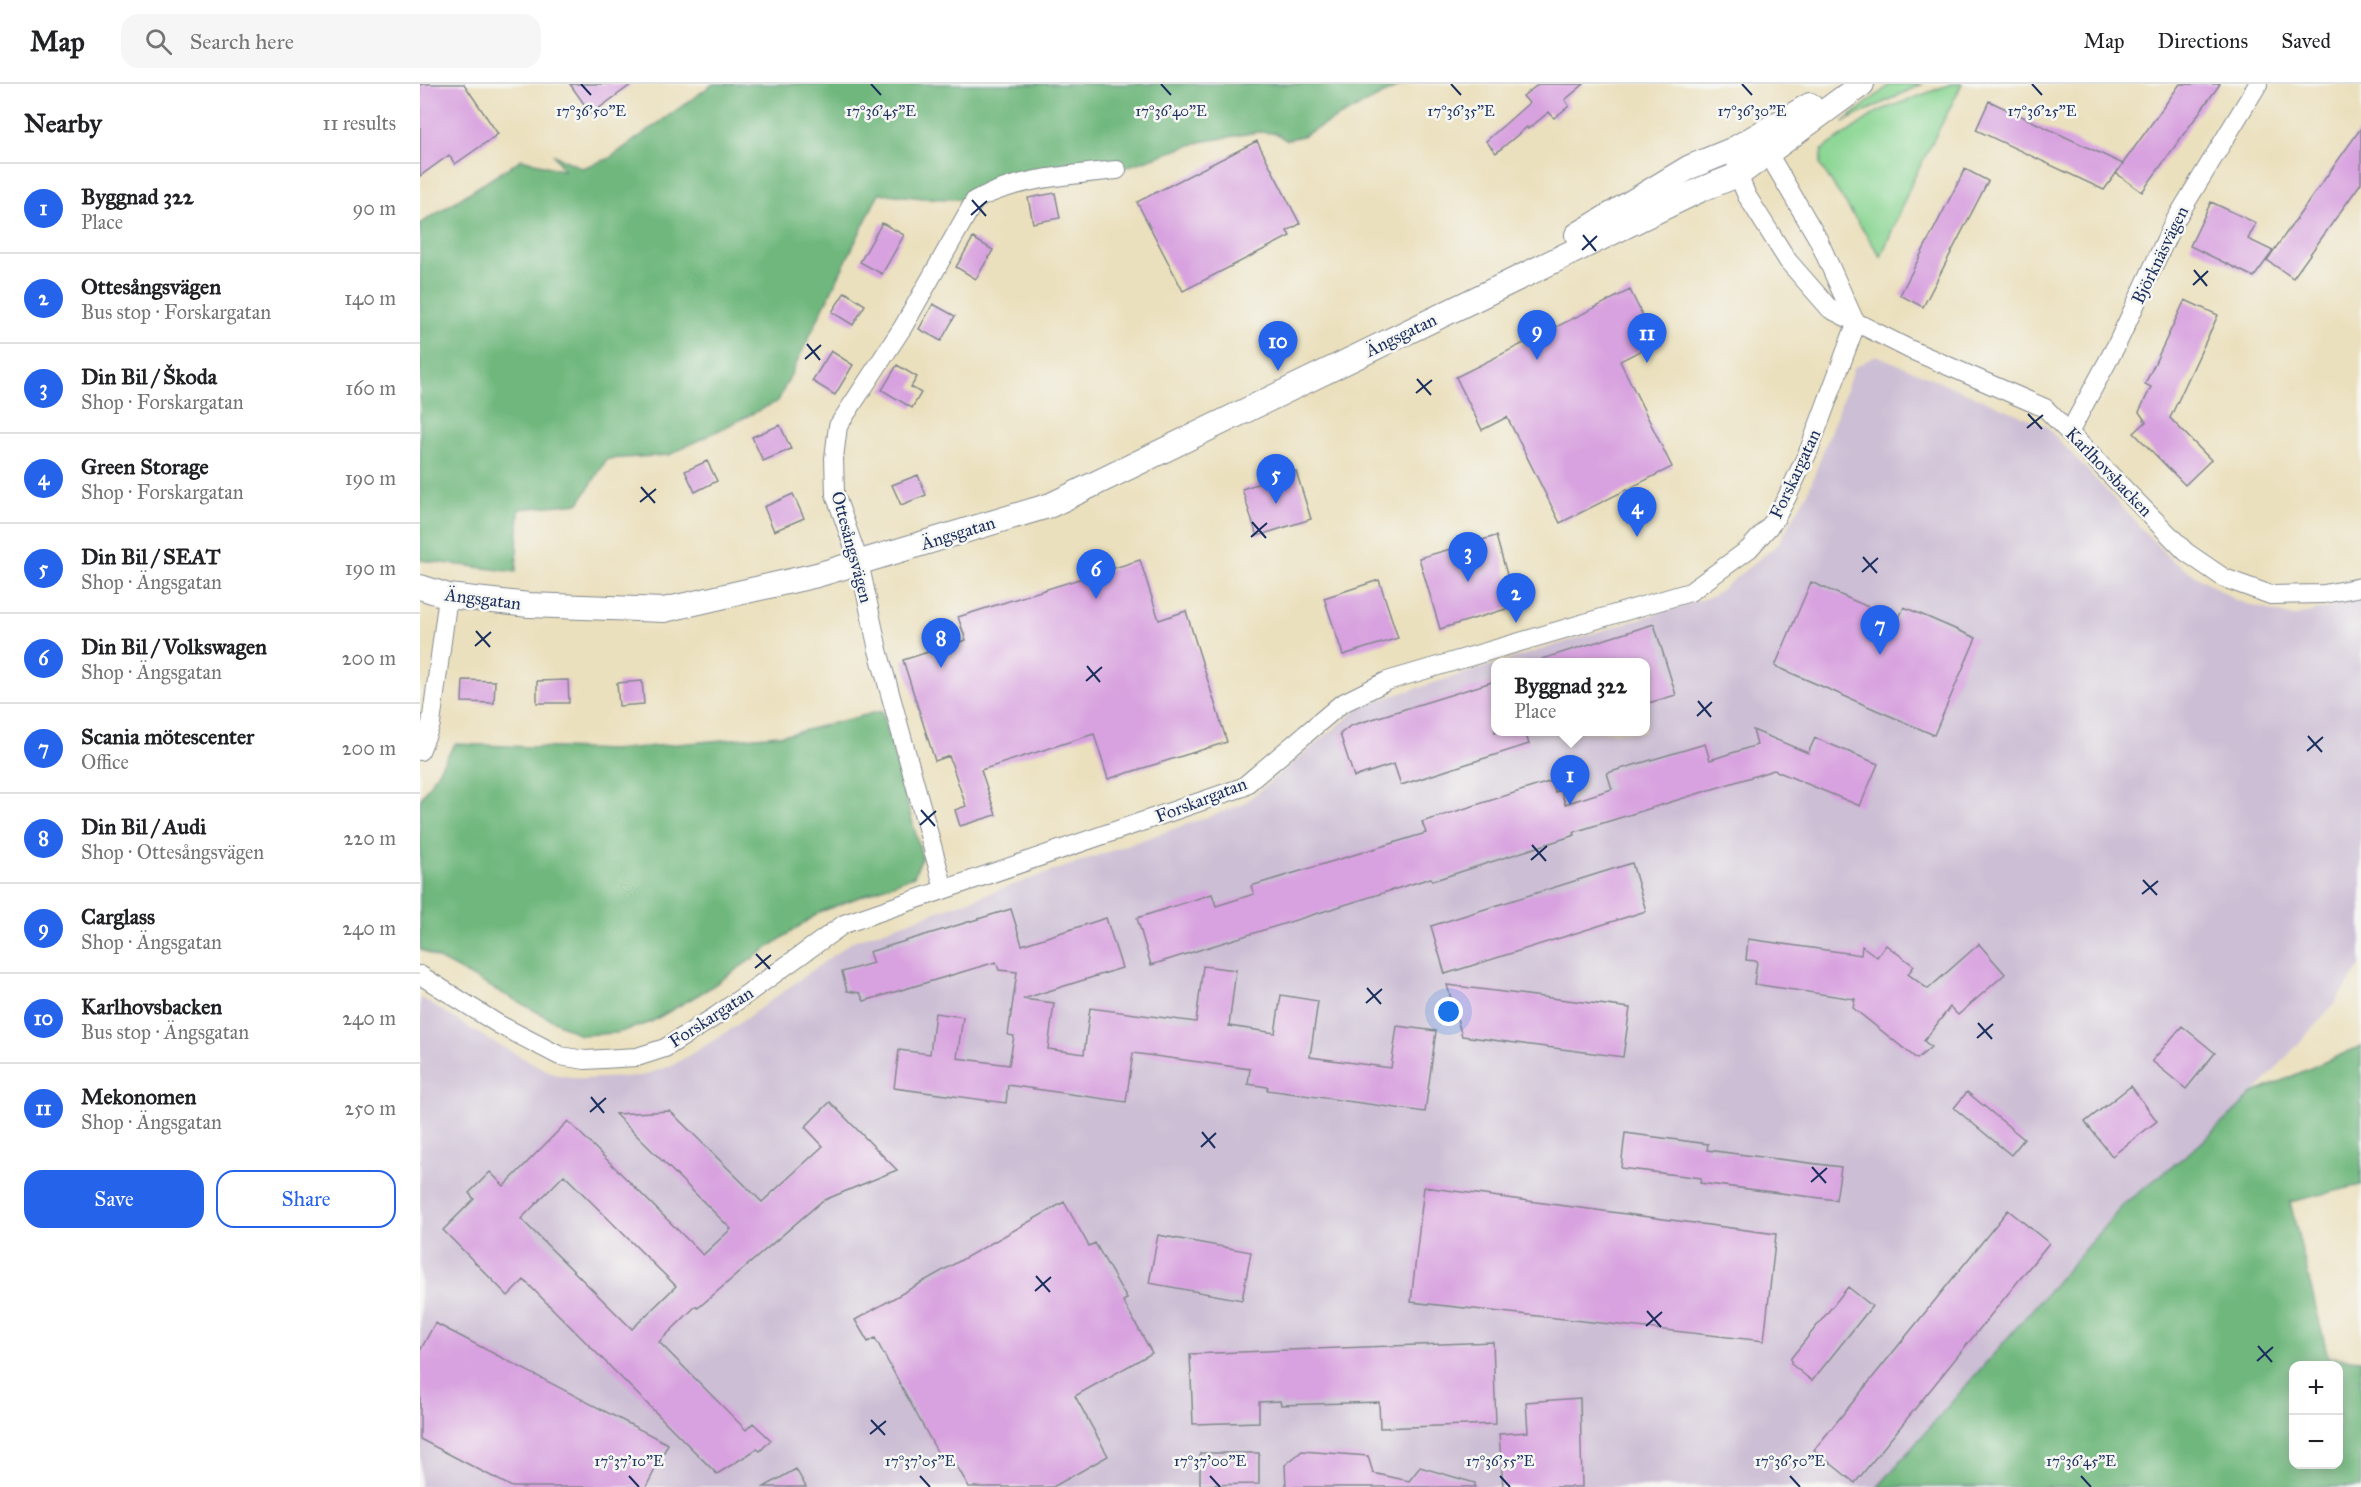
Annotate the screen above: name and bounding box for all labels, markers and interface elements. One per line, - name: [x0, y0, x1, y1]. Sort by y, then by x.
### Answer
- search box: [121, 14, 541, 68]
- text: Map: [30, 24, 85, 59]
- icon: search: [142, 25, 175, 58]
- text: Search here: [190, 28, 294, 55]
- text: Map: [2084, 28, 2125, 54]
- text: Directions: [2158, 28, 2248, 54]
- text: Saved: [2281, 28, 2331, 54]
- text: 17°36'50"E: [556, 102, 626, 120]
- text: 17°36'45"E: [846, 102, 916, 120]
- text: 17°36'40"E: [1135, 102, 1207, 120]
- text: 17°36'35"E: [1427, 102, 1495, 120]
- text: 17°36'30"E: [1717, 102, 1787, 120]
- text: 17°36'25"E: [2008, 102, 2077, 120]
- text: Nearby: [24, 107, 102, 139]
- text: 11 results: [323, 111, 396, 135]
- text: Byggnad 322: [81, 183, 194, 210]
- text: 1: [40, 196, 47, 220]
- text: 90 m: [353, 196, 396, 220]
- street label: Björknäsvägen: [2127, 202, 2194, 308]
- text: Place: [81, 210, 123, 234]
- text: Ottesångsvägen: [81, 273, 221, 300]
- text: 2: [39, 286, 48, 310]
- text: 140 m: [344, 286, 396, 310]
- text: Bus stop · Forskargatan: [81, 300, 271, 324]
- street label: Ängsgatan: [1361, 308, 1441, 363]
- pin: 9: [1518, 310, 1556, 360]
- pin: 11: [1628, 314, 1666, 363]
- pin: 10: [1258, 322, 1298, 371]
- text: Din Bil / Škoda: [81, 363, 217, 390]
- text: 3: [40, 376, 48, 400]
- text: 160 m: [345, 376, 396, 400]
- text: Shop · Forskargatan: [81, 390, 244, 414]
- street label: Karlhovsbacken: [2061, 423, 2157, 521]
- street label: Forskargatan: [1765, 426, 1826, 523]
- text: Green Storage: [81, 453, 209, 480]
- pin: 5: [1256, 454, 1296, 504]
- text: 4: [38, 466, 49, 490]
- text: 190 m: [345, 466, 396, 490]
- text: Shop · Forskargatan: [81, 480, 244, 504]
- pin: 4: [1618, 488, 1656, 537]
- street label: Ottesångsvägen: [826, 489, 878, 606]
- street label: Ängsgatan: [917, 511, 998, 556]
- pin: 3: [1448, 532, 1488, 582]
- text: Din Bil / SEAT: [81, 543, 221, 570]
- pin: 6: [1076, 550, 1116, 599]
- text: 5: [39, 556, 48, 580]
- text: 190 m: [345, 556, 396, 580]
- text: Shop · Ängsgatan: [81, 570, 222, 594]
- pin: 2: [1496, 574, 1536, 623]
- street label: Ängsgatan: [443, 583, 523, 616]
- pin: 7: [1860, 606, 1900, 655]
- pin: 8: [922, 618, 960, 668]
- text: Din Bil / Volkswagen: [81, 633, 267, 660]
- text: 6: [38, 646, 49, 670]
- text: 200 m: [342, 646, 396, 670]
- popup: [1491, 658, 1650, 736]
- text: Shop · Ängsgatan: [81, 660, 222, 684]
- text: Byggnad 322: [1514, 672, 1627, 699]
- text: Place: [1514, 699, 1556, 723]
- text: Scania mötescenter: [81, 723, 254, 750]
- text: 7: [38, 736, 49, 760]
- text: 200 m: [342, 736, 396, 760]
- text: Office: [81, 750, 129, 774]
- pin: 1: [1550, 756, 1590, 805]
- street label: Forskargatan: [1152, 772, 1250, 828]
- text: Din Bil / Audi: [81, 813, 206, 840]
- text: 8: [38, 826, 49, 850]
- text: 220 m: [344, 826, 396, 850]
- text: Shop · Ottesångsvägen: [81, 840, 264, 864]
- text: Carglass: [81, 903, 155, 930]
- text: 9: [38, 916, 49, 940]
- text: 240 m: [342, 916, 396, 940]
- text: Shop · Ängsgatan: [81, 930, 222, 954]
- street label: Forskargatan: [665, 981, 758, 1053]
- text: Karlhovsbacken: [81, 993, 222, 1020]
- your location: [1434, 997, 1463, 1026]
- text: 10: [34, 1006, 53, 1030]
- text: 240 m: [342, 1006, 396, 1030]
- text: Bus stop · Ängsgatan: [81, 1020, 249, 1044]
- text: Mekonomen: [81, 1083, 196, 1110]
- text: 11: [36, 1096, 51, 1120]
- text: 250 m: [344, 1096, 396, 1120]
- text: Shop · Ängsgatan: [81, 1110, 222, 1134]
- button: Save: [24, 1170, 204, 1228]
- button: Share: [216, 1170, 396, 1228]
- map controls: [2289, 1361, 2343, 1469]
- button: +: [2289, 1361, 2343, 1415]
- button: −: [2289, 1415, 2343, 1469]
- text: 17°37'10"E: [594, 1452, 664, 1470]
- text: 17°37'05"E: [885, 1452, 956, 1470]
- text: 17°37'00"E: [1174, 1452, 1246, 1470]
- text: 17°36'55"E: [1466, 1452, 1534, 1470]
- text: 17°36'50"E: [1755, 1452, 1825, 1470]
- text: 17°36'45"E: [2046, 1452, 2116, 1470]

